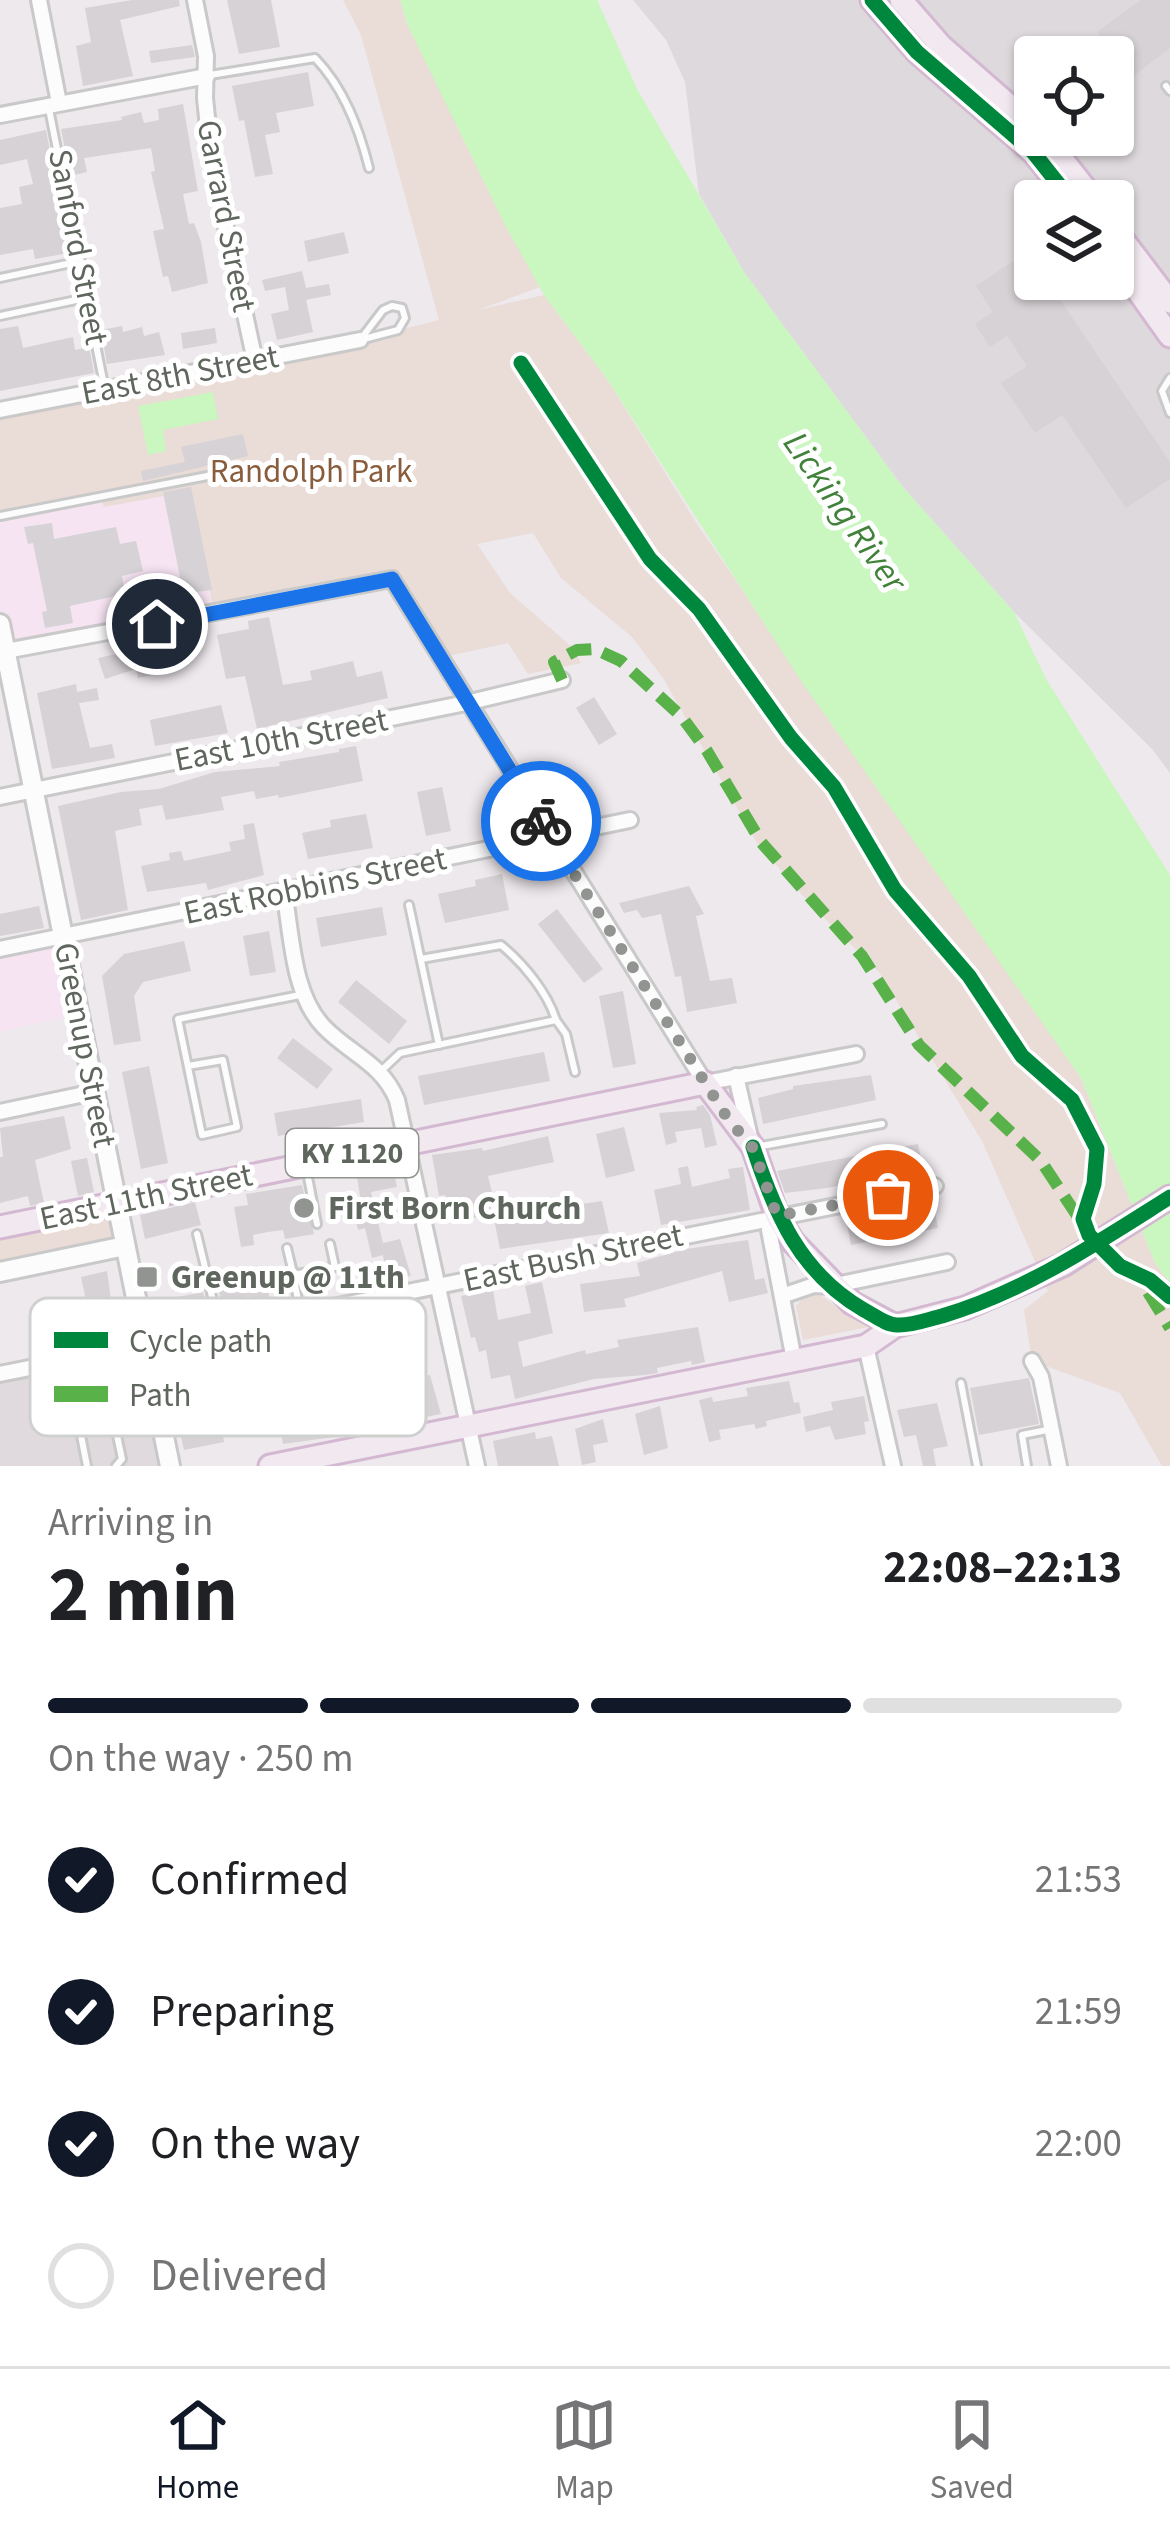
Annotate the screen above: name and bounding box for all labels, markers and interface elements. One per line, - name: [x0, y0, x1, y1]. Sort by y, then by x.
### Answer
- map controls: [1014, 36, 1134, 300]
- button: locate: [1014, 36, 1134, 156]
- street label: Garrard Street: [184, 116, 268, 316]
- street label: Sanford Street: [36, 145, 120, 349]
- button: layers: [1014, 180, 1134, 300]
- street label: East 8th Street: [77, 333, 283, 417]
- water label: Licking River: [771, 421, 920, 604]
- park label: Randolph Park: [210, 448, 413, 495]
- pin: [106, 573, 208, 675]
- icon: home: [124, 591, 190, 657]
- street label: East 10th Street: [170, 696, 392, 784]
- courier: [481, 761, 601, 881]
- icon: bike: [508, 788, 574, 854]
- street label: East Robbins Street: [180, 835, 450, 937]
- street label: Greenup Street: [42, 939, 128, 1151]
- road number: KY 1120: [286, 1129, 418, 1177]
- pin: [837, 1144, 939, 1246]
- street label: East 11th Street: [35, 1152, 257, 1242]
- icon: bag: [855, 1162, 921, 1228]
- place label: First Born Church: [328, 1185, 581, 1232]
- marker: First Born Church: [291, 1195, 317, 1221]
- street label: East Bush Street: [459, 1212, 687, 1304]
- place label: Greenup @ 11th: [171, 1254, 405, 1301]
- marker: Greenup @ 11th: [134, 1264, 160, 1290]
- legend: [30, 1298, 426, 1436]
- text: Cycle path: [129, 1318, 272, 1365]
- text: Path: [129, 1372, 192, 1419]
- text: Arriving in: [48, 1495, 213, 1551]
- text: 22:08–22:13: [883, 1536, 1122, 1600]
- text: 2 min: [48, 1540, 238, 1651]
- text: On the way · 250 m: [48, 1731, 354, 1787]
- icon: check: [48, 1847, 114, 1913]
- text: Confirmed: [150, 1848, 349, 1912]
- text: 21:53: [1035, 1852, 1122, 1908]
- icon: check: [48, 1979, 114, 2045]
- text: Preparing: [150, 1980, 334, 2044]
- text: 21:59: [1035, 1984, 1122, 2040]
- icon: check: [48, 2111, 114, 2177]
- text: On the way: [150, 2112, 360, 2176]
- text: 22:00: [1035, 2116, 1122, 2172]
- text: Delivered: [150, 2244, 328, 2308]
- tab: Home: [156, 2392, 239, 2511]
- tab: Map: [551, 2392, 617, 2511]
- tab: Saved: [930, 2392, 1014, 2511]

